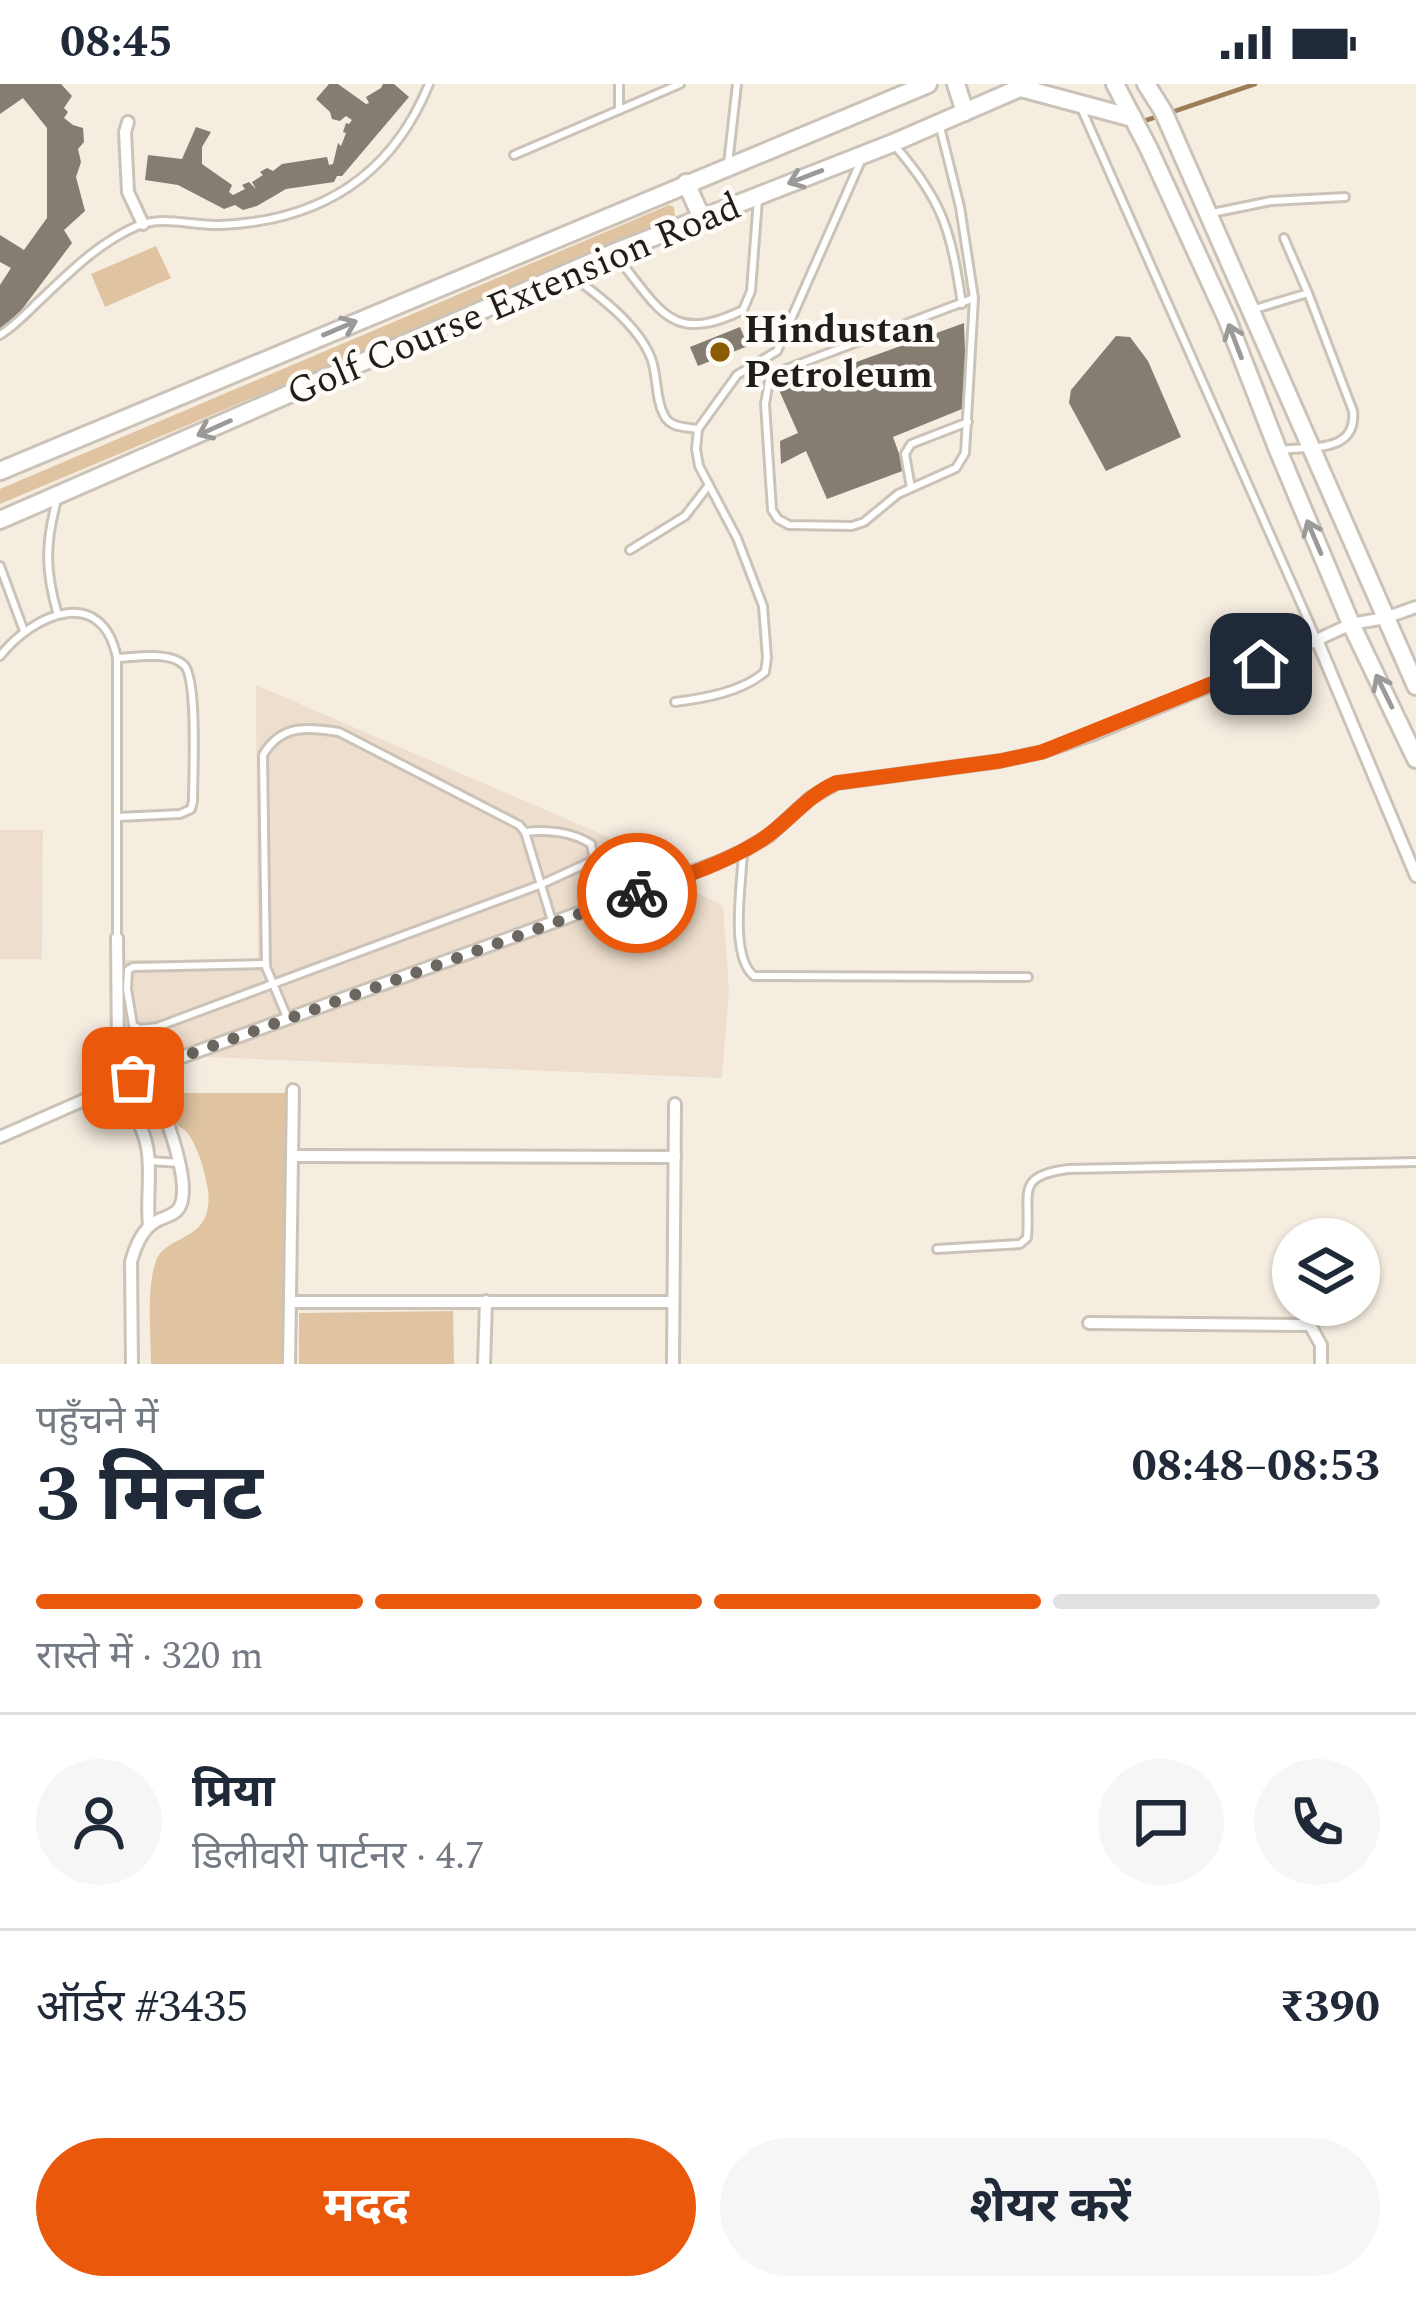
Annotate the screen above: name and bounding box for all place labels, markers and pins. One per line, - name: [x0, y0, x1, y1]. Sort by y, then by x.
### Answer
- place label: Hindustan Petroleum: [744, 301, 936, 405]
- marker: Hindustan Petroleum: [707, 339, 733, 365]
- pin: [1210, 613, 1312, 715]
- pin: [82, 1027, 184, 1129]

